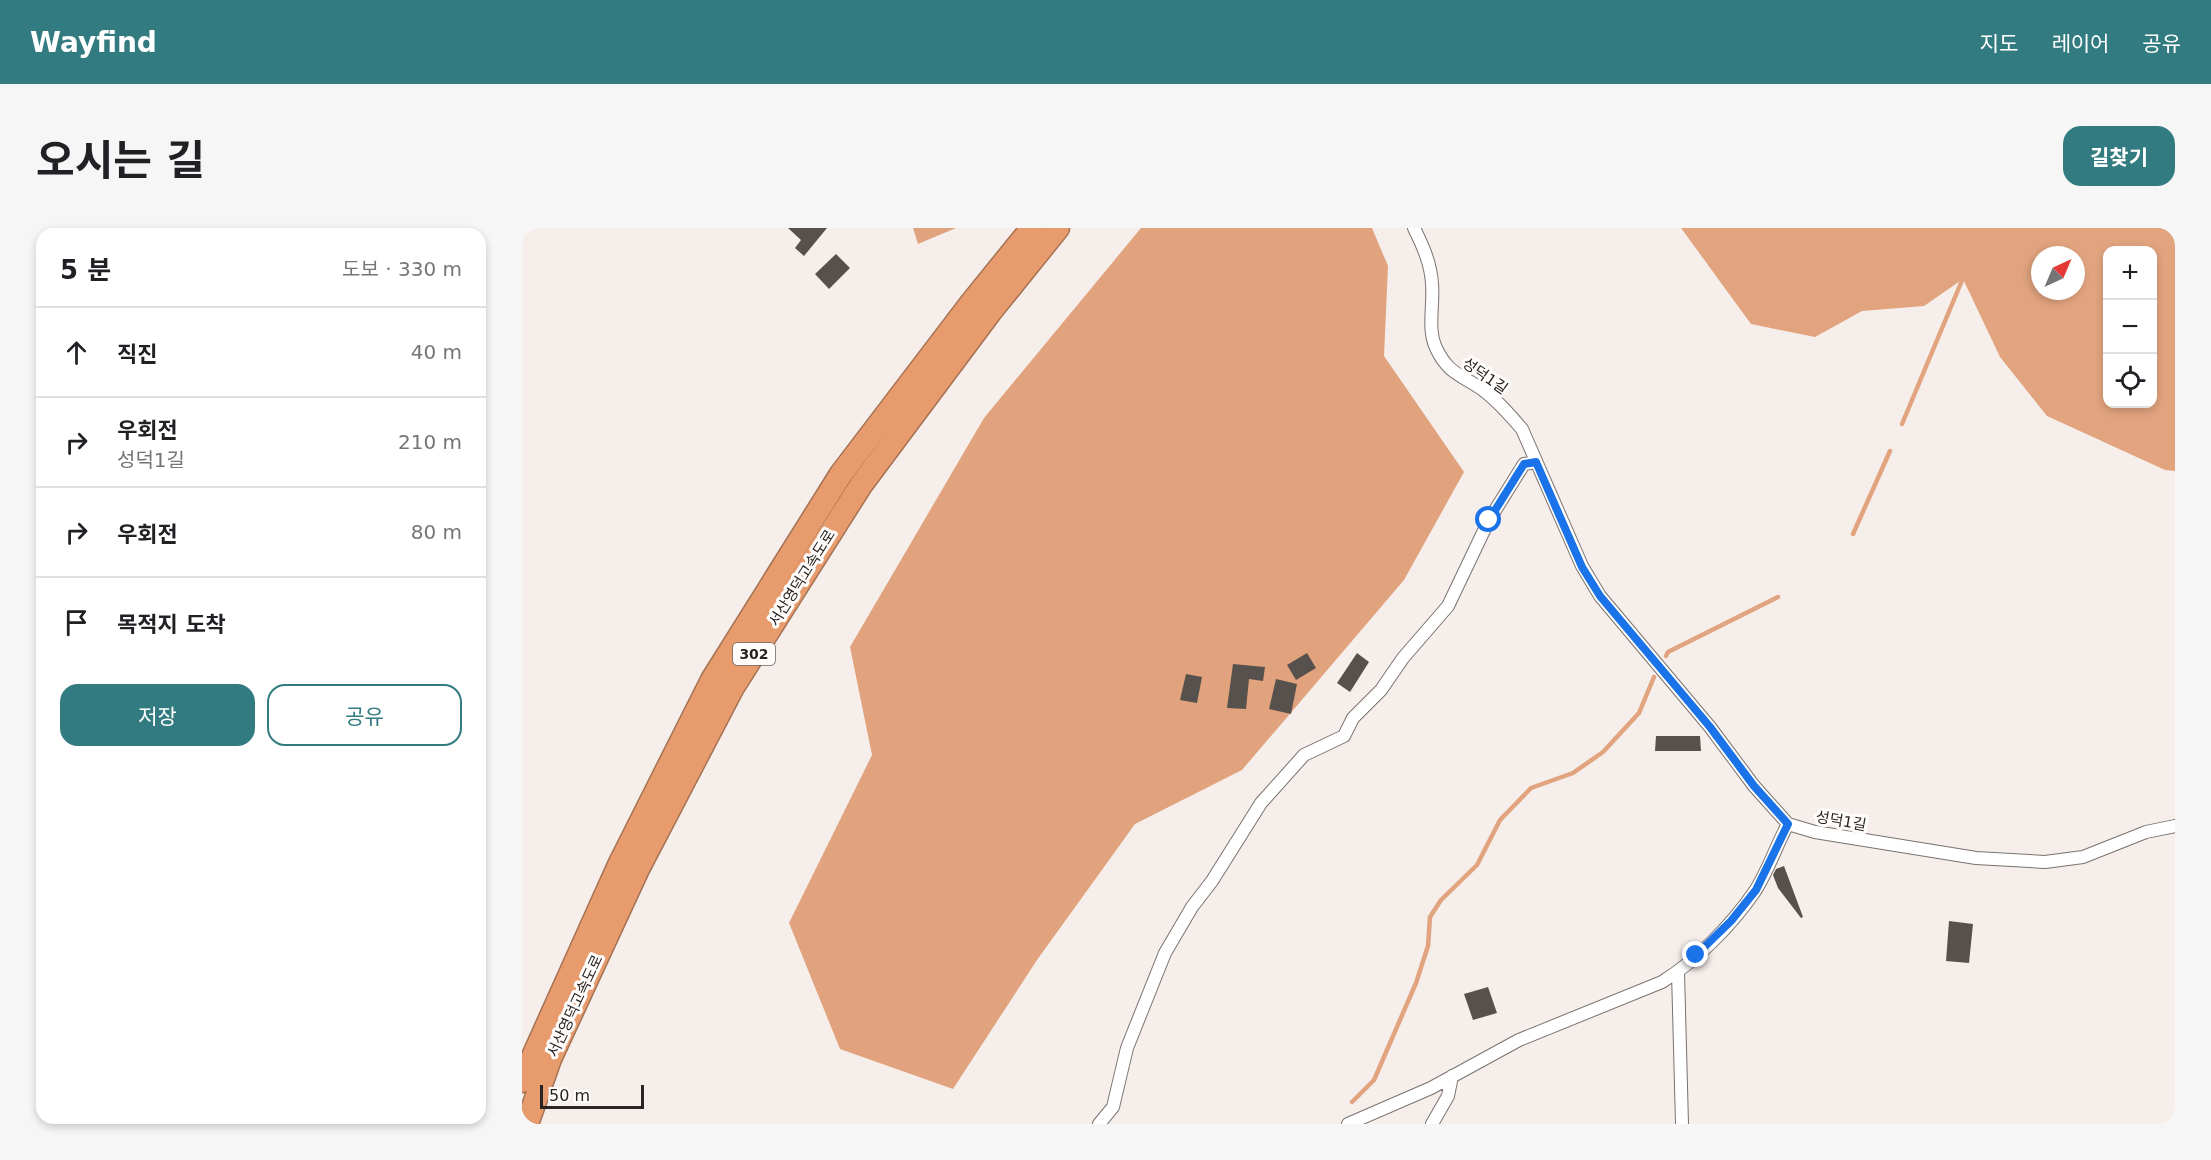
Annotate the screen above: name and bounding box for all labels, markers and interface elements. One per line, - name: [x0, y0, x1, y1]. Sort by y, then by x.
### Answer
- text: Wayfind: [30, 26, 157, 59]
- text: 지도: [1980, 32, 2018, 56]
- text: 레이어: [2051, 32, 2109, 56]
- text: 공유: [2142, 32, 2181, 56]
- button: 길찾기: [2063, 126, 2175, 186]
- text: 오시는 길: [36, 136, 205, 185]
- north arrow: [2031, 246, 2085, 300]
- map controls: [2103, 246, 2157, 408]
- button: +: [2103, 246, 2157, 300]
- text: 5 분: [60, 255, 111, 285]
- text: 도보 · 330 m: [342, 257, 462, 281]
- button: −: [2103, 300, 2157, 354]
- icon: ahead: [60, 336, 93, 369]
- text: 40 m: [411, 340, 462, 364]
- text: 직진: [117, 342, 157, 367]
- street label: 성덕1길: [1459, 354, 1511, 398]
- button: locate: [2103, 354, 2157, 408]
- text: 우회전: [117, 418, 178, 443]
- icon: right: [60, 426, 93, 459]
- text: 210 m: [398, 430, 462, 454]
- text: 성덕1길: [117, 448, 185, 472]
- route start: [1475, 506, 1501, 532]
- icon: right: [60, 516, 93, 549]
- text: 80 m: [411, 520, 462, 544]
- text: 우회전: [117, 522, 178, 547]
- street label: 서산영덕고속도로: [765, 526, 839, 630]
- icon: arrive: [60, 606, 93, 639]
- text: 목적지 도착: [117, 612, 226, 637]
- road number: 302: [733, 643, 775, 665]
- button: 저장: [60, 684, 255, 746]
- button: 공유: [267, 684, 462, 746]
- street label: 성덕1길: [1814, 808, 1868, 834]
- route end: [1682, 941, 1708, 967]
- street label: 서산영덕고속도로: [544, 952, 606, 1060]
- scale bar: [540, 1082, 644, 1110]
- text: 50 m: [549, 1086, 590, 1105]

